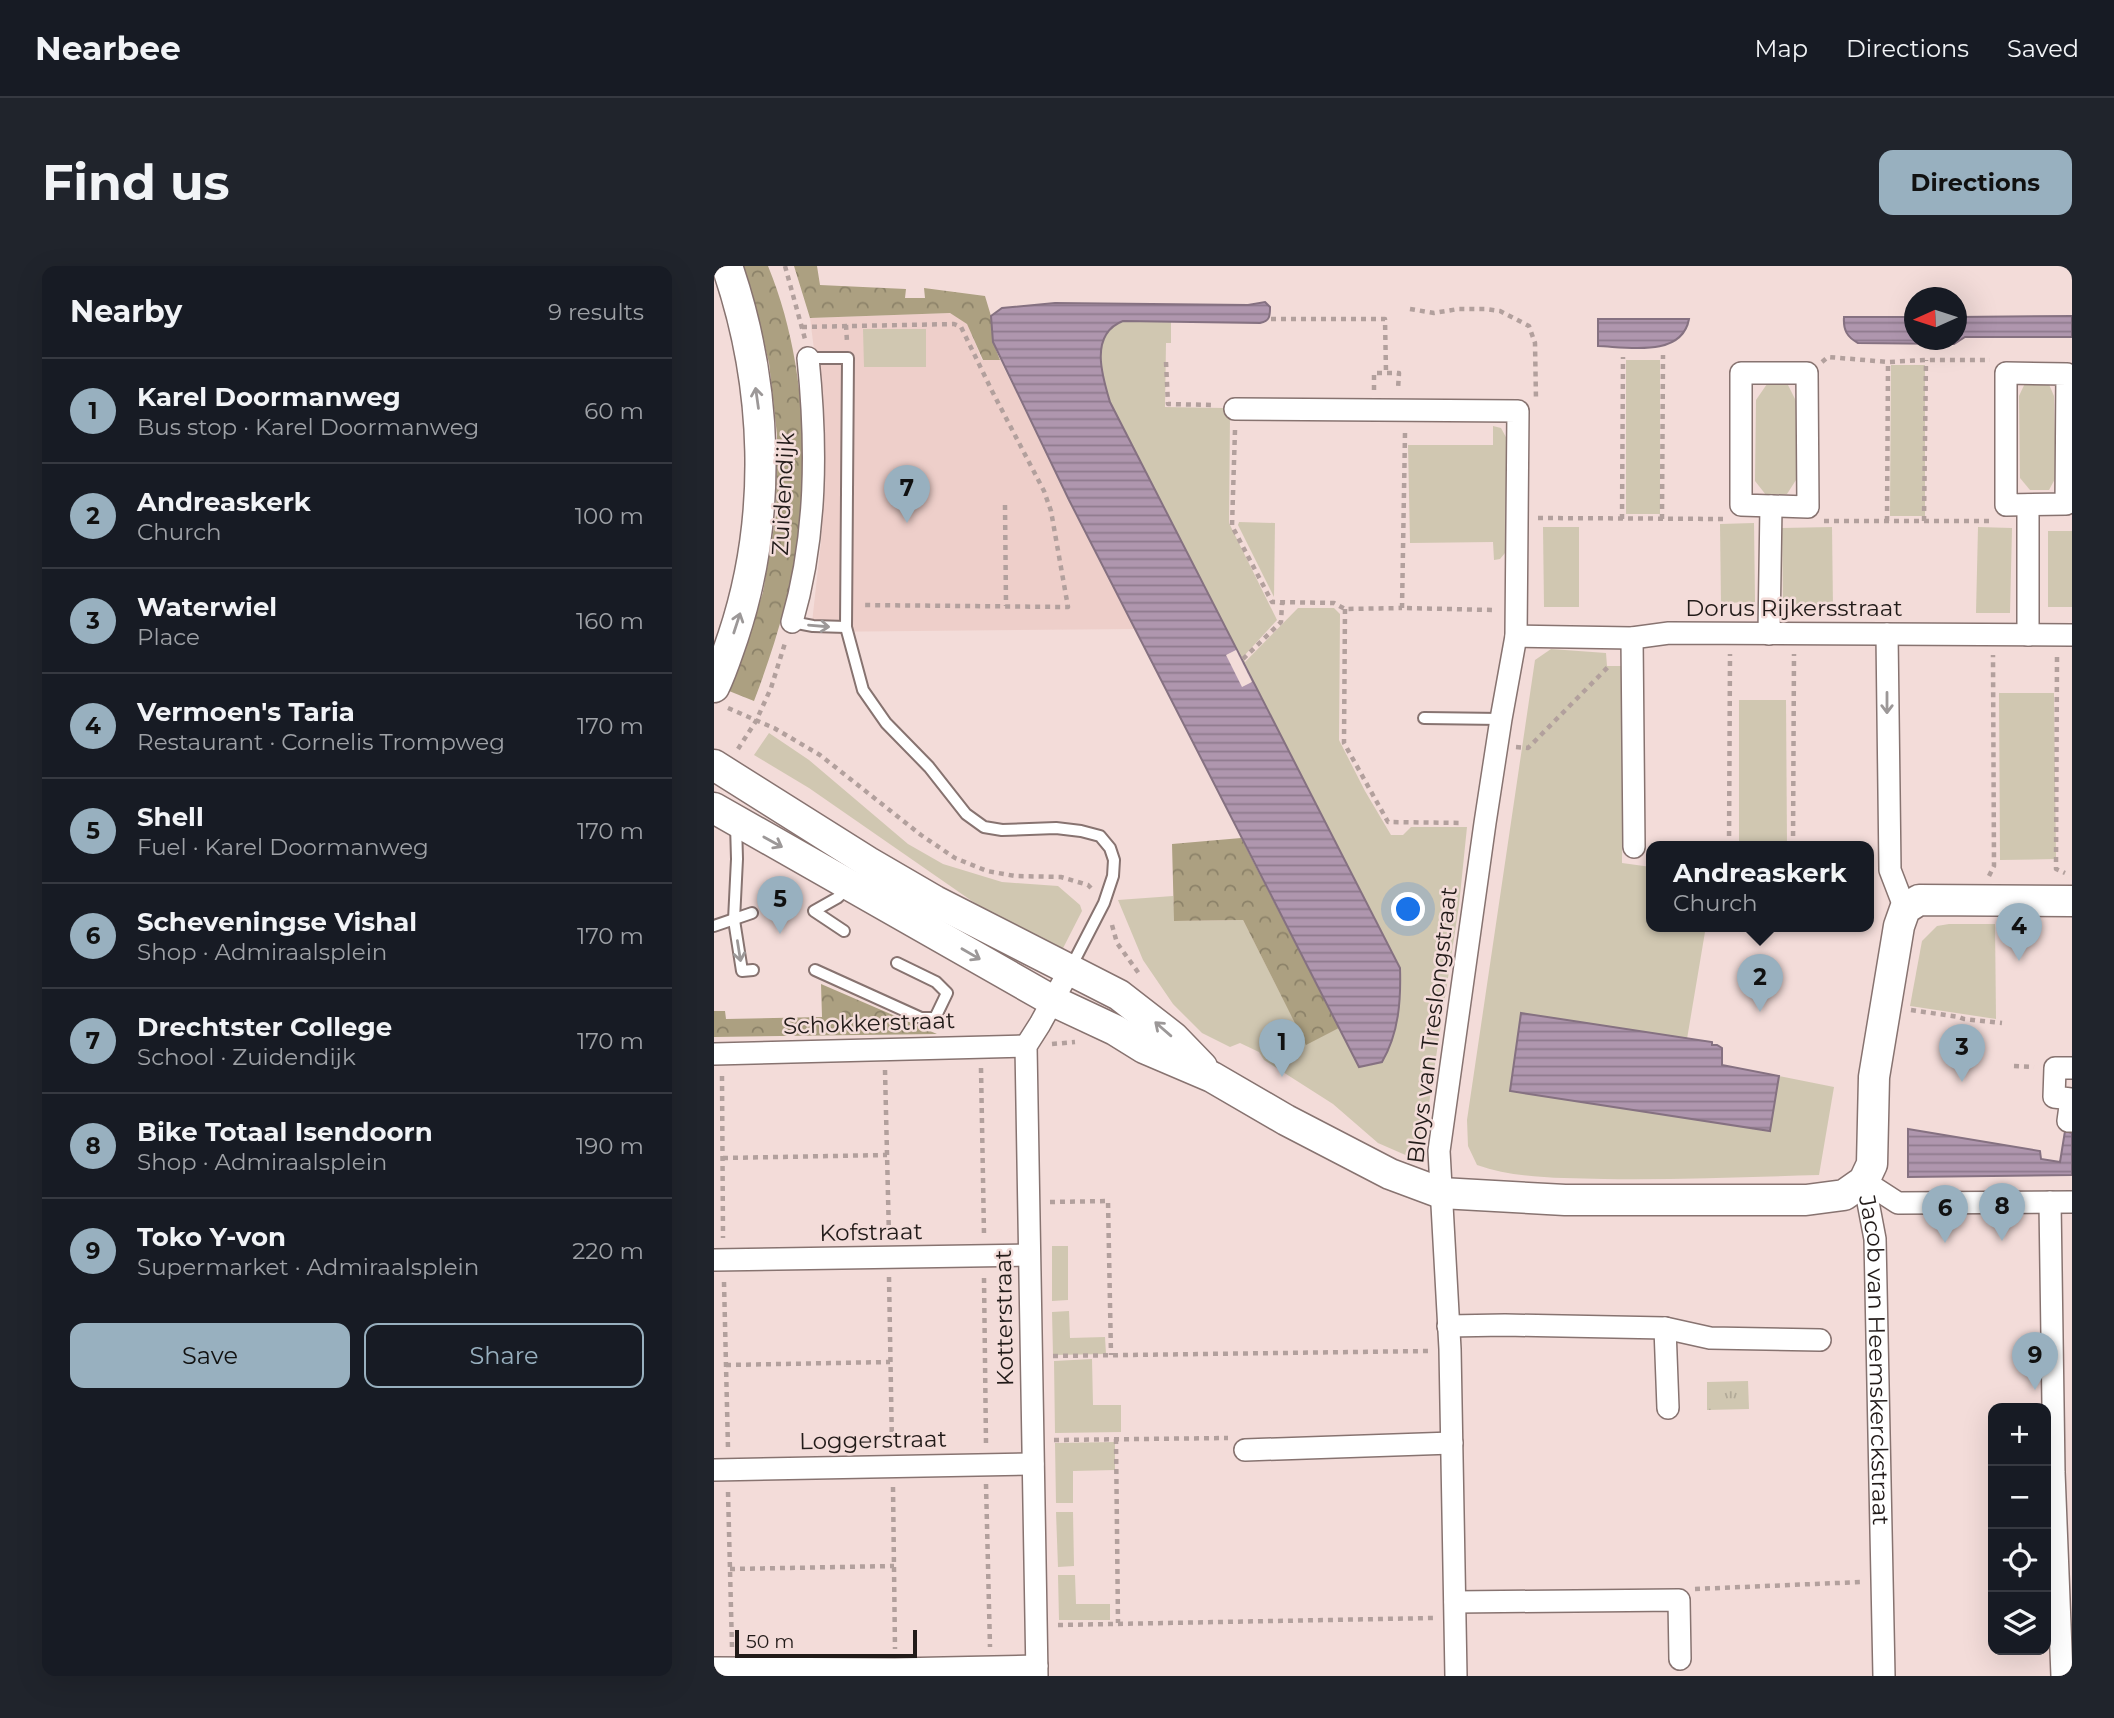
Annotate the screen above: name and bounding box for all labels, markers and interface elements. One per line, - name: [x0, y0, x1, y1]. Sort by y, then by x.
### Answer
- text: Nearbee: [35, 28, 181, 68]
- text: Map: [1755, 34, 1808, 63]
- text: Directions: [1846, 34, 1969, 63]
- text: Saved: [2007, 34, 2079, 63]
- button: Directions: [1879, 150, 2072, 215]
- text: Find us: [42, 153, 230, 212]
- north arrow: [1904, 287, 1967, 350]
- text: Nearby: [70, 293, 182, 330]
- text: 9 results: [548, 298, 644, 326]
- text: Karel Doormanweg: [137, 381, 401, 413]
- one-way arrow: [750, 387, 763, 410]
- text: 1: [88, 397, 98, 425]
- text: 60 m: [584, 397, 644, 425]
- text: Bus stop · Karel Doormanweg: [137, 413, 479, 441]
- street label: Zuidendijk: [766, 431, 800, 556]
- pin: 7: [884, 465, 930, 523]
- text: Andreaskerk: [137, 486, 311, 518]
- text: 2: [86, 502, 100, 530]
- text: 100 m: [575, 502, 644, 530]
- text: Church: [137, 518, 222, 546]
- text: Waterwiel: [137, 591, 277, 623]
- street label: Dorus Rijkersstraat: [1685, 594, 1903, 622]
- text: 3: [86, 607, 100, 635]
- text: 160 m: [576, 607, 644, 635]
- one-way arrow: [732, 612, 745, 634]
- one-way arrow: [807, 620, 830, 633]
- text: Place: [137, 623, 200, 651]
- one-way arrow: [1880, 691, 1894, 714]
- text: Vermoen's Taria: [137, 696, 355, 728]
- text: 4: [85, 712, 101, 740]
- text: 170 m: [577, 712, 644, 740]
- text: Restaurant · Cornelis Trompweg: [137, 728, 505, 756]
- text: Shell: [137, 801, 204, 833]
- text: 5: [86, 817, 100, 845]
- text: 170 m: [577, 817, 644, 845]
- text: Fuel · Karel Doormanweg: [137, 833, 429, 861]
- one-way arrow: [763, 835, 783, 849]
- popup: [1646, 841, 1874, 932]
- text: Andreaskerk: [1673, 857, 1847, 889]
- pin: 5: [757, 876, 803, 934]
- street label: Bloys van Treslongstraat: [1401, 885, 1463, 1165]
- text: Church: [1673, 889, 1758, 917]
- your location: [1391, 892, 1425, 926]
- pin: 4: [1996, 903, 2042, 961]
- text: Scheveningse Vishal: [137, 906, 417, 938]
- text: 6: [86, 922, 100, 950]
- text: 170 m: [577, 922, 644, 950]
- text: Shop · Admiraalsplein: [137, 938, 387, 966]
- one-way arrow: [732, 939, 745, 962]
- one-way arrow: [960, 948, 981, 961]
- pin: 2: [1737, 954, 1783, 1012]
- street label: Schokkerstraat: [782, 1006, 956, 1040]
- text: Drechtster College: [137, 1011, 392, 1043]
- pin: 1: [1259, 1019, 1305, 1077]
- one-way arrow: [1155, 1021, 1173, 1037]
- pin: 3: [1939, 1024, 1985, 1082]
- text: 7: [86, 1027, 100, 1055]
- text: 170 m: [577, 1027, 644, 1055]
- text: School · Zuidendijk: [137, 1043, 356, 1071]
- text: Bike Totaal Isendoorn: [137, 1116, 433, 1148]
- text: 8: [85, 1132, 101, 1160]
- text: 190 m: [576, 1132, 644, 1160]
- text: Shop · Admiraalsplein: [137, 1148, 387, 1176]
- pin: 8: [1979, 1183, 2025, 1241]
- pin: 6: [1922, 1185, 1968, 1243]
- street label: Jacob van Heemskerckstraat: [1853, 1192, 1895, 1526]
- street label: Kofstraat: [819, 1217, 923, 1247]
- text: Toko Y-von: [137, 1221, 286, 1253]
- text: 9: [86, 1237, 100, 1265]
- text: 220 m: [572, 1237, 644, 1265]
- street label: Kotterstraat: [989, 1249, 1019, 1387]
- text: Supermarket · Admiraalsplein: [137, 1253, 479, 1281]
- button: Save: [70, 1323, 350, 1388]
- button: Share: [364, 1323, 644, 1388]
- pin: 9: [2012, 1332, 2058, 1390]
- map controls: [1988, 1403, 2051, 1655]
- button: +: [1988, 1403, 2051, 1466]
- street label: Loggerstraat: [799, 1425, 947, 1455]
- button: −: [1988, 1466, 2051, 1529]
- button: locate: [1988, 1529, 2051, 1592]
- button: layers: [1988, 1592, 2051, 1655]
- scale bar: [735, 1627, 917, 1659]
- text: 50 m: [746, 1630, 794, 1653]

